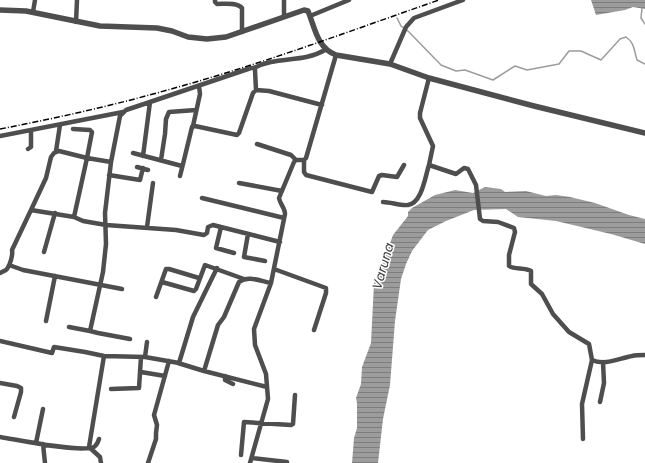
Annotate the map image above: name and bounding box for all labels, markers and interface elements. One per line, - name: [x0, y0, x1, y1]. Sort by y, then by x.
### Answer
- water label: Varuna: [367, 240, 399, 292]

